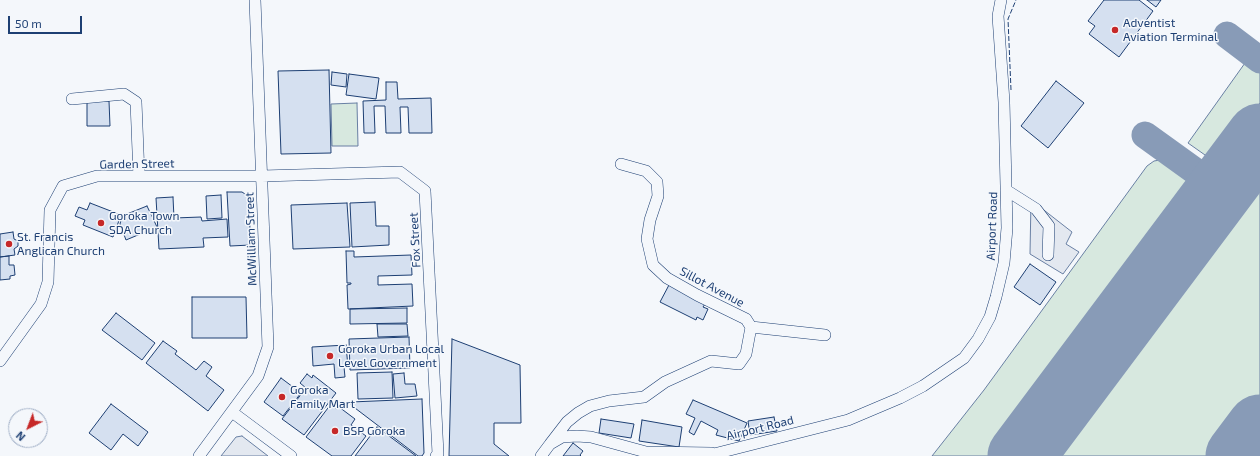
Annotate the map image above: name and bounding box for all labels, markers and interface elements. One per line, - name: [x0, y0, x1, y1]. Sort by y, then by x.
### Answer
- scale bar: [10, 8, 84, 34]
- text: 50 m: [15, 16, 42, 30]
- place label: Adventist Aviation Terminal: [1123, 16, 1218, 44]
- marker: Adventist Aviation Terminal: [1110, 25, 1120, 35]
- street label: Garden Street: [99, 156, 175, 172]
- street label: Airport Road: [984, 191, 1000, 261]
- street label: McWilliam Street: [242, 192, 260, 286]
- place label: Goroka Town SDA Church: [109, 209, 179, 237]
- street label: Fox Street: [406, 212, 424, 268]
- marker: Goroka Town SDA Church: [96, 218, 106, 228]
- place label: St. Francis Anglican Church: [17, 230, 105, 258]
- marker: St. Francis Anglican Church: [4, 239, 14, 249]
- street label: Sillot Avenue: [677, 264, 747, 310]
- place label: Goroka Urban Local Level Government: [338, 342, 444, 370]
- marker: Goroka Urban Local Level Government: [325, 351, 335, 361]
- place label: Goroka Family Mart: [290, 383, 355, 411]
- marker: Goroka Family Mart: [277, 392, 287, 402]
- north arrow: [8, 408, 48, 448]
- street label: Airport Road: [725, 413, 795, 443]
- place label: BSP Goroka: [343, 424, 405, 438]
- marker: BSP Goroka: [330, 426, 340, 436]
- text: N: [13, 429, 28, 444]

